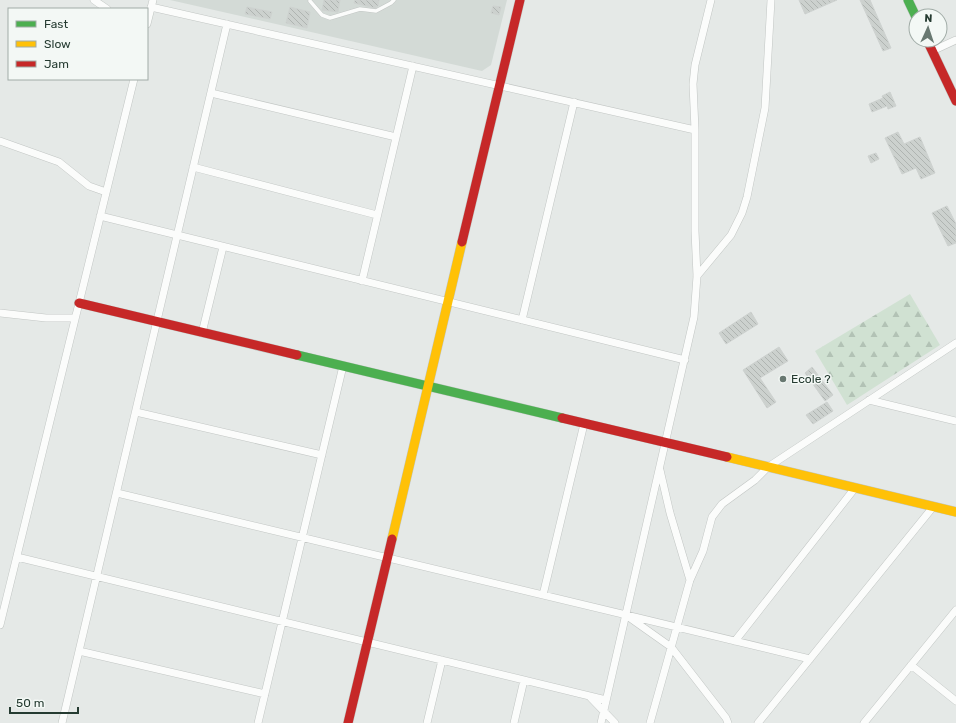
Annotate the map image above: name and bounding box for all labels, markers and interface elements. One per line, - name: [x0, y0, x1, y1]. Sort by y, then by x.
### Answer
- legend: [8, 8, 148, 80]
- north arrow: [908, 8, 948, 48]
- text: N: [924, 12, 933, 25]
- text: Fast: [44, 17, 68, 31]
- text: Slow: [44, 37, 71, 51]
- text: Jam: [44, 57, 69, 71]
- place label: Ecole ?: [791, 372, 831, 386]
- marker: Ecole ?: [778, 374, 788, 384]
- scale bar: [10, 689, 78, 715]
- text: 50 m: [16, 696, 44, 710]

